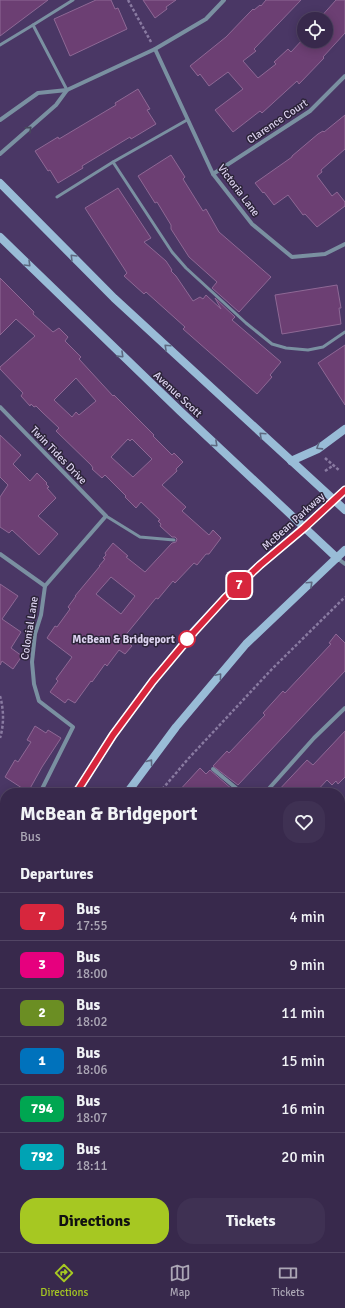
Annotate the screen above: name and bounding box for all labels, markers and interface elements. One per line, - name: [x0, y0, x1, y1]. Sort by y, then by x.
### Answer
- map controls: [297, 12, 333, 48]
- button: locate: [297, 12, 333, 48]
- street label: Clarence Court: [245, 96, 310, 146]
- one-way arrow: [25, 126, 32, 133]
- street label: Victoria Lane: [215, 162, 262, 219]
- one-way arrow: [70, 254, 78, 262]
- one-way arrow: [23, 259, 31, 267]
- one-way arrow: [164, 344, 172, 352]
- one-way arrow: [116, 350, 124, 357]
- street label: Avenue Scott: [151, 369, 205, 420]
- street label: Twin Tides Drive: [28, 424, 90, 487]
- one-way arrow: [260, 433, 267, 440]
- one-way arrow: [211, 439, 218, 446]
- one-way arrow: [316, 443, 323, 450]
- street label: McBean Parkway: [259, 489, 328, 553]
- line badge: 7: [226, 572, 252, 598]
- text: 7: [235, 576, 243, 593]
- one-way arrow: [305, 581, 313, 589]
- street label: Colonial Lane: [18, 595, 41, 661]
- marker: McBean & Bridgeport: [178, 630, 196, 648]
- place label: McBean & Bridgeport: [72, 633, 175, 646]
- one-way arrow: [214, 674, 221, 681]
- one-way arrow: [145, 759, 152, 766]
- button: heart: [283, 801, 325, 843]
- text: McBean & Bridgeport: [20, 802, 197, 826]
- text: Bus: [20, 829, 41, 845]
- text: Departures: [20, 865, 93, 883]
- text: Bus: [76, 900, 100, 918]
- text: 7: [38, 908, 46, 925]
- text: 4 min: [289, 908, 325, 926]
- text: 17:55: [76, 918, 108, 934]
- text: Bus: [76, 948, 100, 966]
- text: 3: [38, 956, 46, 973]
- text: 9 min: [289, 956, 325, 974]
- text: 18:00: [76, 966, 108, 982]
- text: Bus: [76, 996, 100, 1014]
- text: 2: [38, 1004, 46, 1021]
- text: 11 min: [281, 1004, 325, 1022]
- text: 18:02: [76, 1014, 108, 1030]
- text: Bus: [76, 1044, 100, 1062]
- text: 1: [38, 1052, 46, 1069]
- text: 15 min: [281, 1052, 325, 1070]
- text: 18:06: [76, 1062, 108, 1078]
- text: Bus: [76, 1092, 100, 1110]
- text: 794: [31, 1100, 53, 1117]
- text: 16 min: [281, 1100, 325, 1118]
- text: 18:07: [76, 1110, 108, 1126]
- text: Bus: [76, 1140, 100, 1158]
- text: 792: [31, 1148, 53, 1165]
- text: 20 min: [281, 1148, 325, 1166]
- text: 18:11: [76, 1158, 108, 1174]
- button: Directions: [20, 1198, 169, 1244]
- button: Tickets: [177, 1198, 325, 1244]
- tab: Directions: [40, 1262, 88, 1299]
- tab: Map: [169, 1262, 191, 1299]
- tab: Tickets: [272, 1262, 305, 1299]

